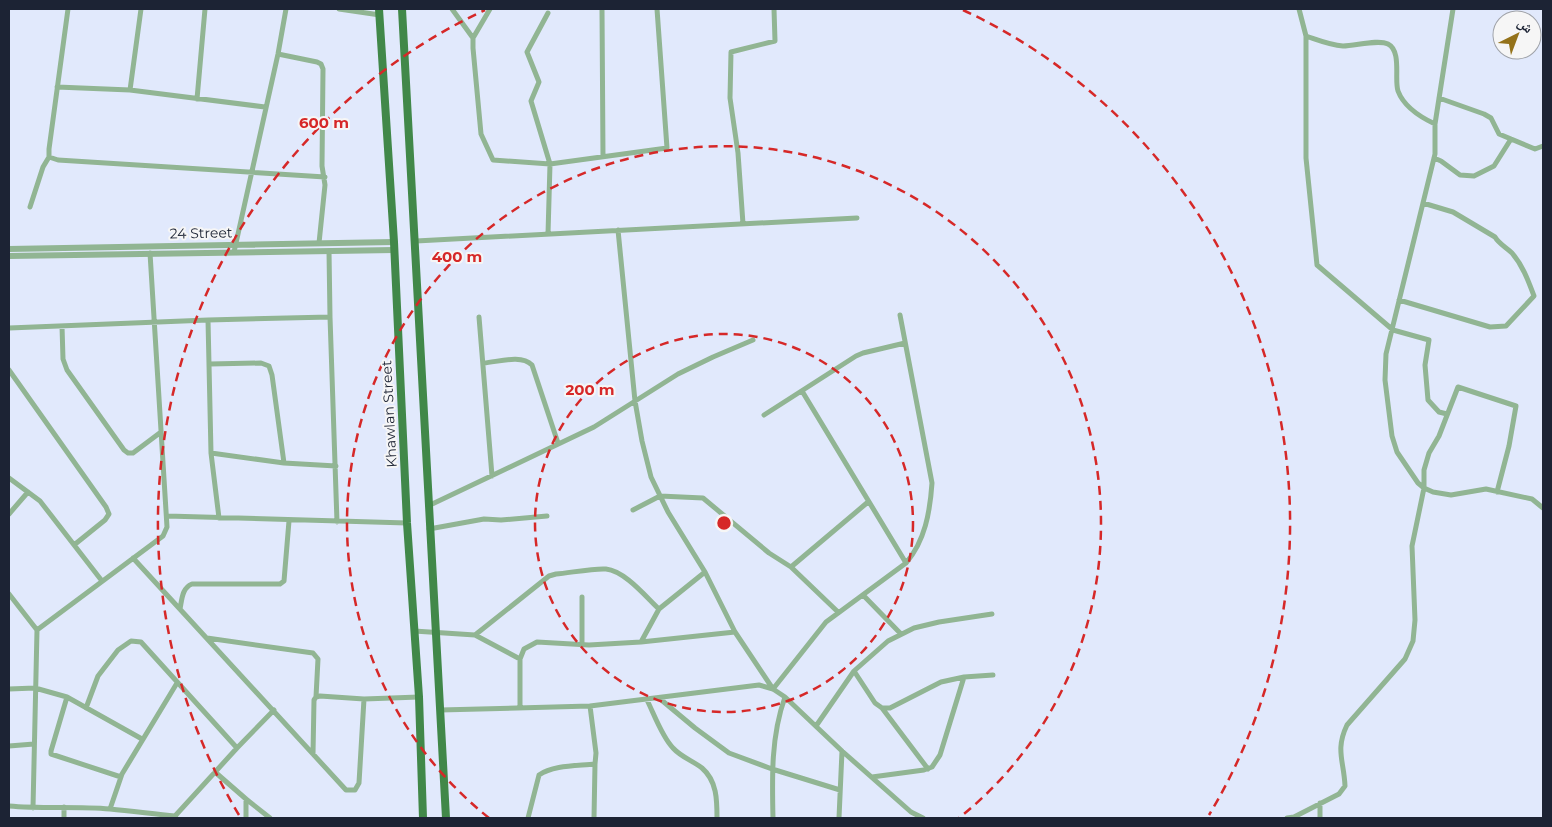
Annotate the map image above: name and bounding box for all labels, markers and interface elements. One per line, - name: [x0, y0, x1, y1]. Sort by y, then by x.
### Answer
- north arrow: [1492, 10, 1542, 60]
- text: ش: [1514, 14, 1537, 37]
- text: 600 m: [299, 113, 349, 132]
- street label: 24 Street: [169, 223, 233, 243]
- text: 400 m: [432, 247, 482, 266]
- street label: Khawlan Street: [377, 360, 401, 468]
- text: 200 m: [565, 380, 615, 399]
- centre of rings: [715, 514, 733, 532]

